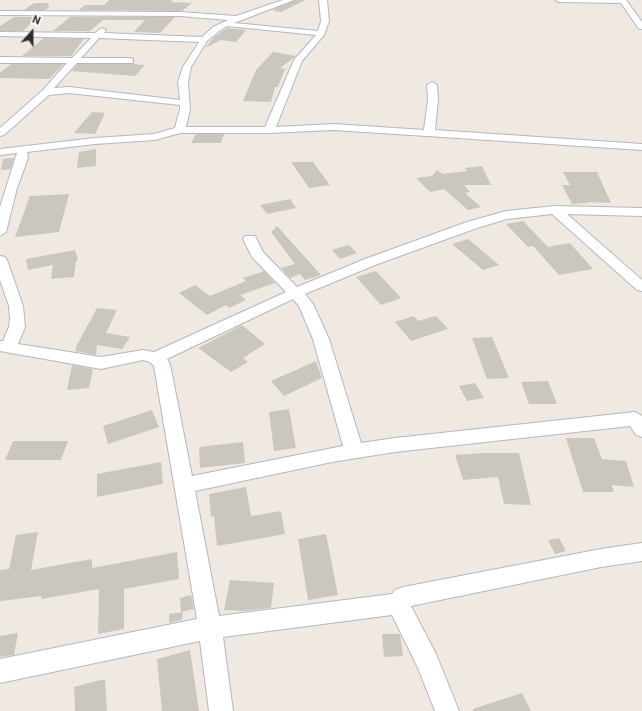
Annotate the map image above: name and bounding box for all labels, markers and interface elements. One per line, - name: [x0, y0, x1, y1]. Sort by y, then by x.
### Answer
- north arrow: [12, 12, 52, 52]
- text: N: [31, 13, 42, 28]

